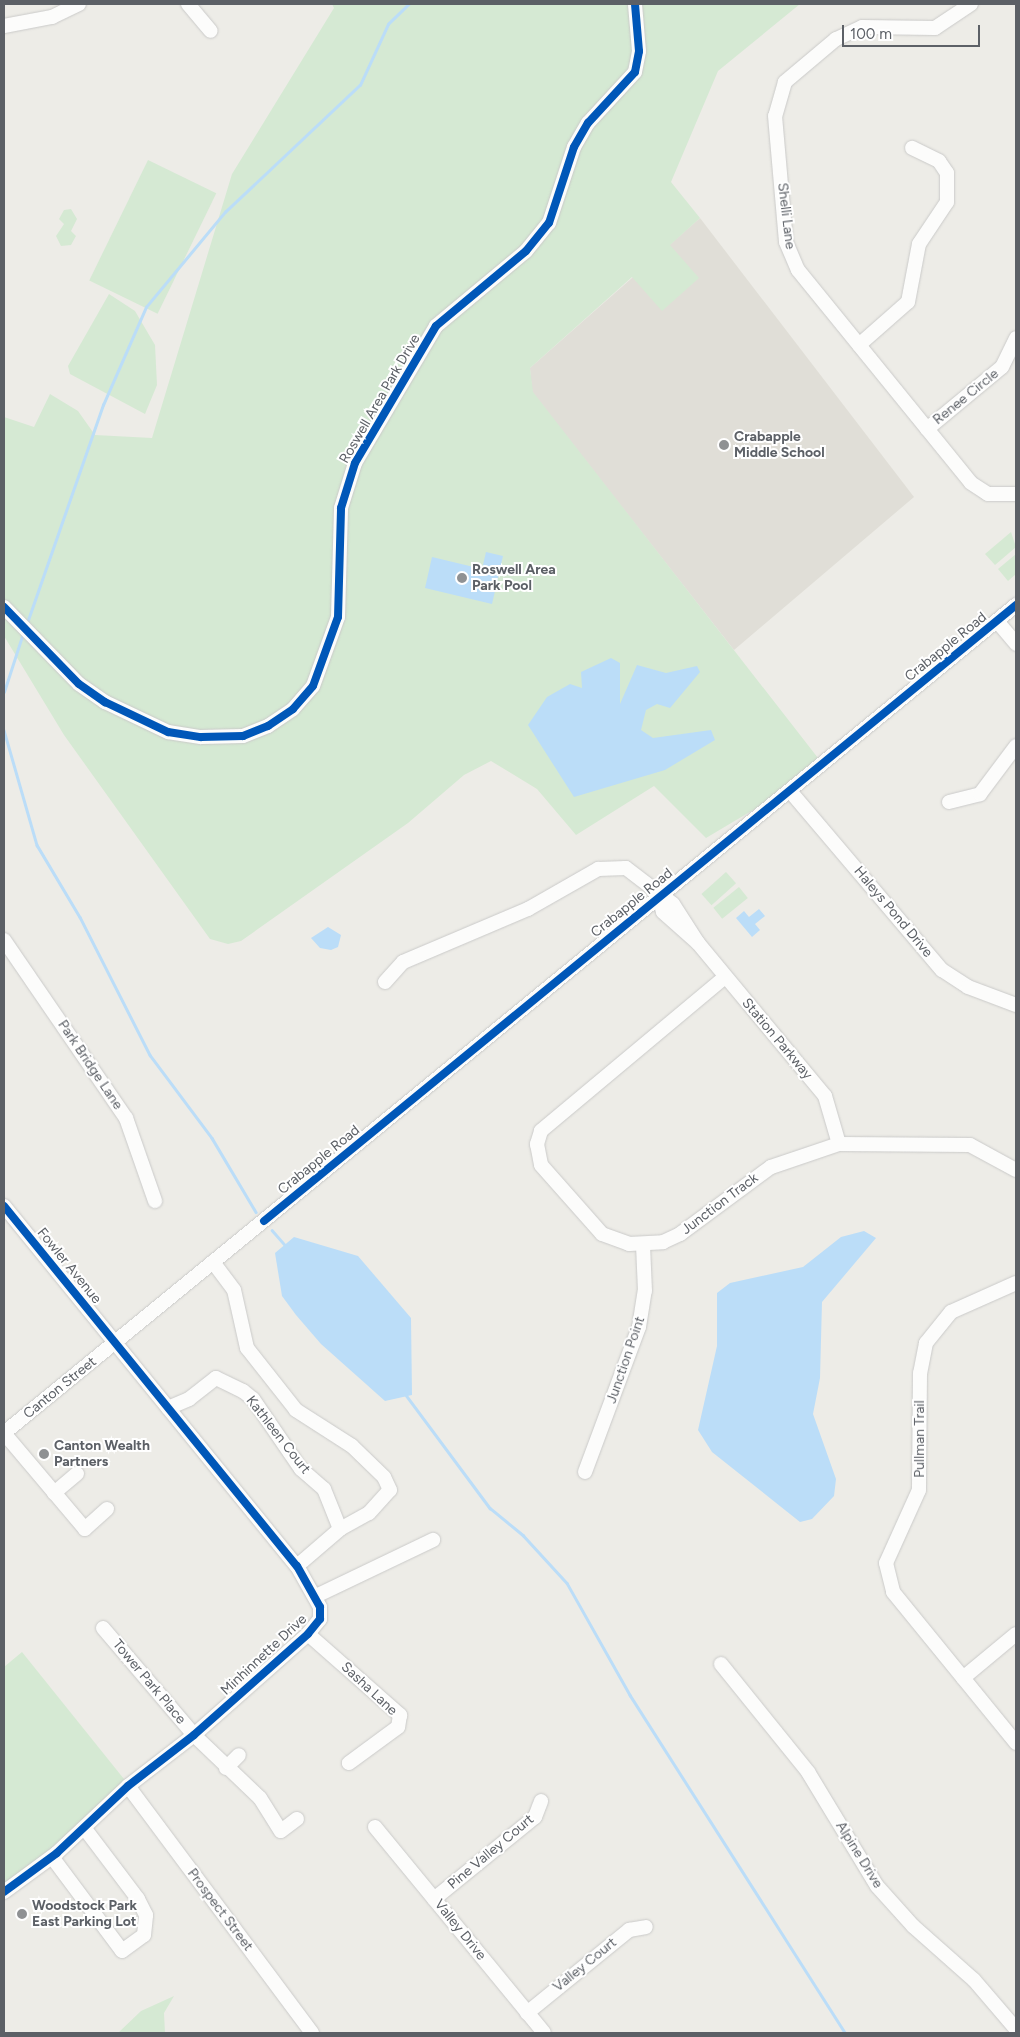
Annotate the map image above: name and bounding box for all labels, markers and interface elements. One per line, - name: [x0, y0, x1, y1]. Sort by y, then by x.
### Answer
- scale bar: [845, 15, 982, 47]
- text: 100 m: [850, 25, 892, 43]
- street label: Shelli Lane: [774, 182, 798, 250]
- street label: Roswell Area Park Drive: [336, 331, 424, 467]
- street label: Renee Circle: [930, 366, 1002, 428]
- place label: Crabapple Middle School: [734, 429, 825, 462]
- marker: Crabapple Middle School: [718, 439, 730, 451]
- place label: Roswell Area Park Pool: [472, 562, 556, 594]
- marker: Roswell Area Park Pool: [456, 572, 468, 584]
- street label: Crabapple Road: [902, 609, 990, 685]
- street label: Haleys Pond Drive: [850, 863, 936, 961]
- street label: Crabapple Road: [588, 865, 676, 941]
- street label: Station Parkway: [738, 995, 816, 1083]
- street label: Park Bridge Lane: [54, 1017, 126, 1113]
- street label: Crabapple Road: [275, 1122, 363, 1198]
- street label: Junction Track: [678, 1170, 762, 1238]
- street label: Fowler Avenue: [33, 1225, 105, 1307]
- street label: Junction Point: [603, 1314, 649, 1406]
- street label: Canton Street: [20, 1354, 100, 1422]
- street label: Kathleen Court: [242, 1393, 314, 1477]
- street label: Pullman Trail: [912, 1400, 928, 1478]
- place label: Canton Wealth Partners: [54, 1438, 150, 1470]
- marker: Canton Wealth Partners: [38, 1448, 50, 1460]
- street label: Minhinnette Drive: [218, 1611, 310, 1699]
- street label: Tower Park Place: [109, 1636, 189, 1728]
- street label: Sasha Lane: [337, 1659, 401, 1719]
- street label: Pine Valley Court: [445, 1811, 537, 1893]
- street label: Alpine Drive: [832, 1819, 886, 1891]
- street label: Prospect Street: [184, 1865, 256, 1955]
- street label: Valley Drive: [430, 1896, 490, 1964]
- place label: Woodstock Park East Parking Lot: [32, 1898, 137, 1930]
- marker: Woodstock Park East Parking Lot: [16, 1908, 28, 1920]
- street label: Valley Court: [550, 1934, 620, 1996]

